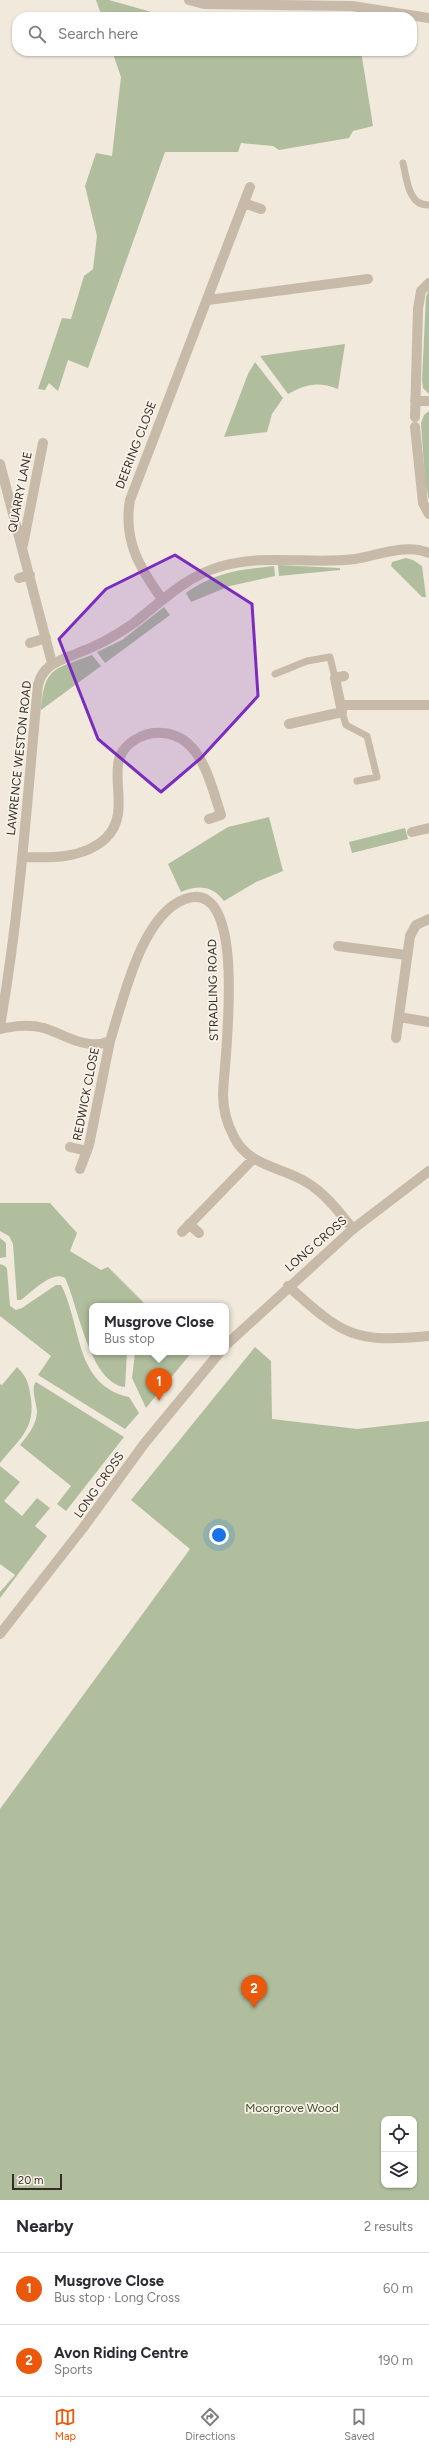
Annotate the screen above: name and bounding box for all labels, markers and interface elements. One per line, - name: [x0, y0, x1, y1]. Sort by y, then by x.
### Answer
- search box: [12, 12, 417, 56]
- icon: search: [26, 23, 48, 45]
- text: Search here: [58, 25, 138, 43]
- street label: DEERING CLOSE: [113, 399, 159, 491]
- street label: QUARRY LANE: [5, 450, 35, 534]
- street label: LAWRENCE WESTON ROAD: [4, 680, 34, 836]
- street label: STRADLING ROAD: [205, 939, 221, 1041]
- street label: REDWICK CLOSE: [70, 1046, 102, 1142]
- street label: LONG CROSS: [282, 1213, 350, 1275]
- popup: [89, 1303, 229, 1355]
- text: Musgrove Close: [104, 1313, 214, 1331]
- text: Bus stop: [104, 1331, 155, 1346]
- pin: 1: [146, 1368, 172, 1401]
- street label: LONG CROSS: [71, 1449, 127, 1521]
- your location: [209, 1525, 229, 1545]
- pin: 2: [241, 1975, 267, 2008]
- park label: Moorgrove Wood: [245, 2101, 339, 2115]
- map controls: [381, 2116, 417, 2188]
- button: locate: [381, 2116, 417, 2152]
- button: layers: [381, 2152, 417, 2188]
- scale bar: [12, 2172, 62, 2191]
- text: 20 m: [18, 2174, 43, 2187]
- text: Nearby: [16, 2216, 74, 2236]
- text: 2 results: [364, 2219, 413, 2234]
- text: Musgrove Close: [54, 2272, 164, 2290]
- text: 1: [26, 2281, 32, 2296]
- text: 60 m: [383, 2281, 413, 2296]
- text: Bus stop · Long Cross: [54, 2290, 180, 2305]
- text: Avon Riding Centre: [54, 2344, 188, 2362]
- text: 2: [25, 2353, 33, 2368]
- text: 190 m: [378, 2353, 413, 2368]
- text: Sports: [54, 2362, 93, 2377]
- tab: Map: [54, 2406, 76, 2443]
- tab: Directions: [185, 2406, 235, 2443]
- tab: Saved: [344, 2406, 375, 2443]

